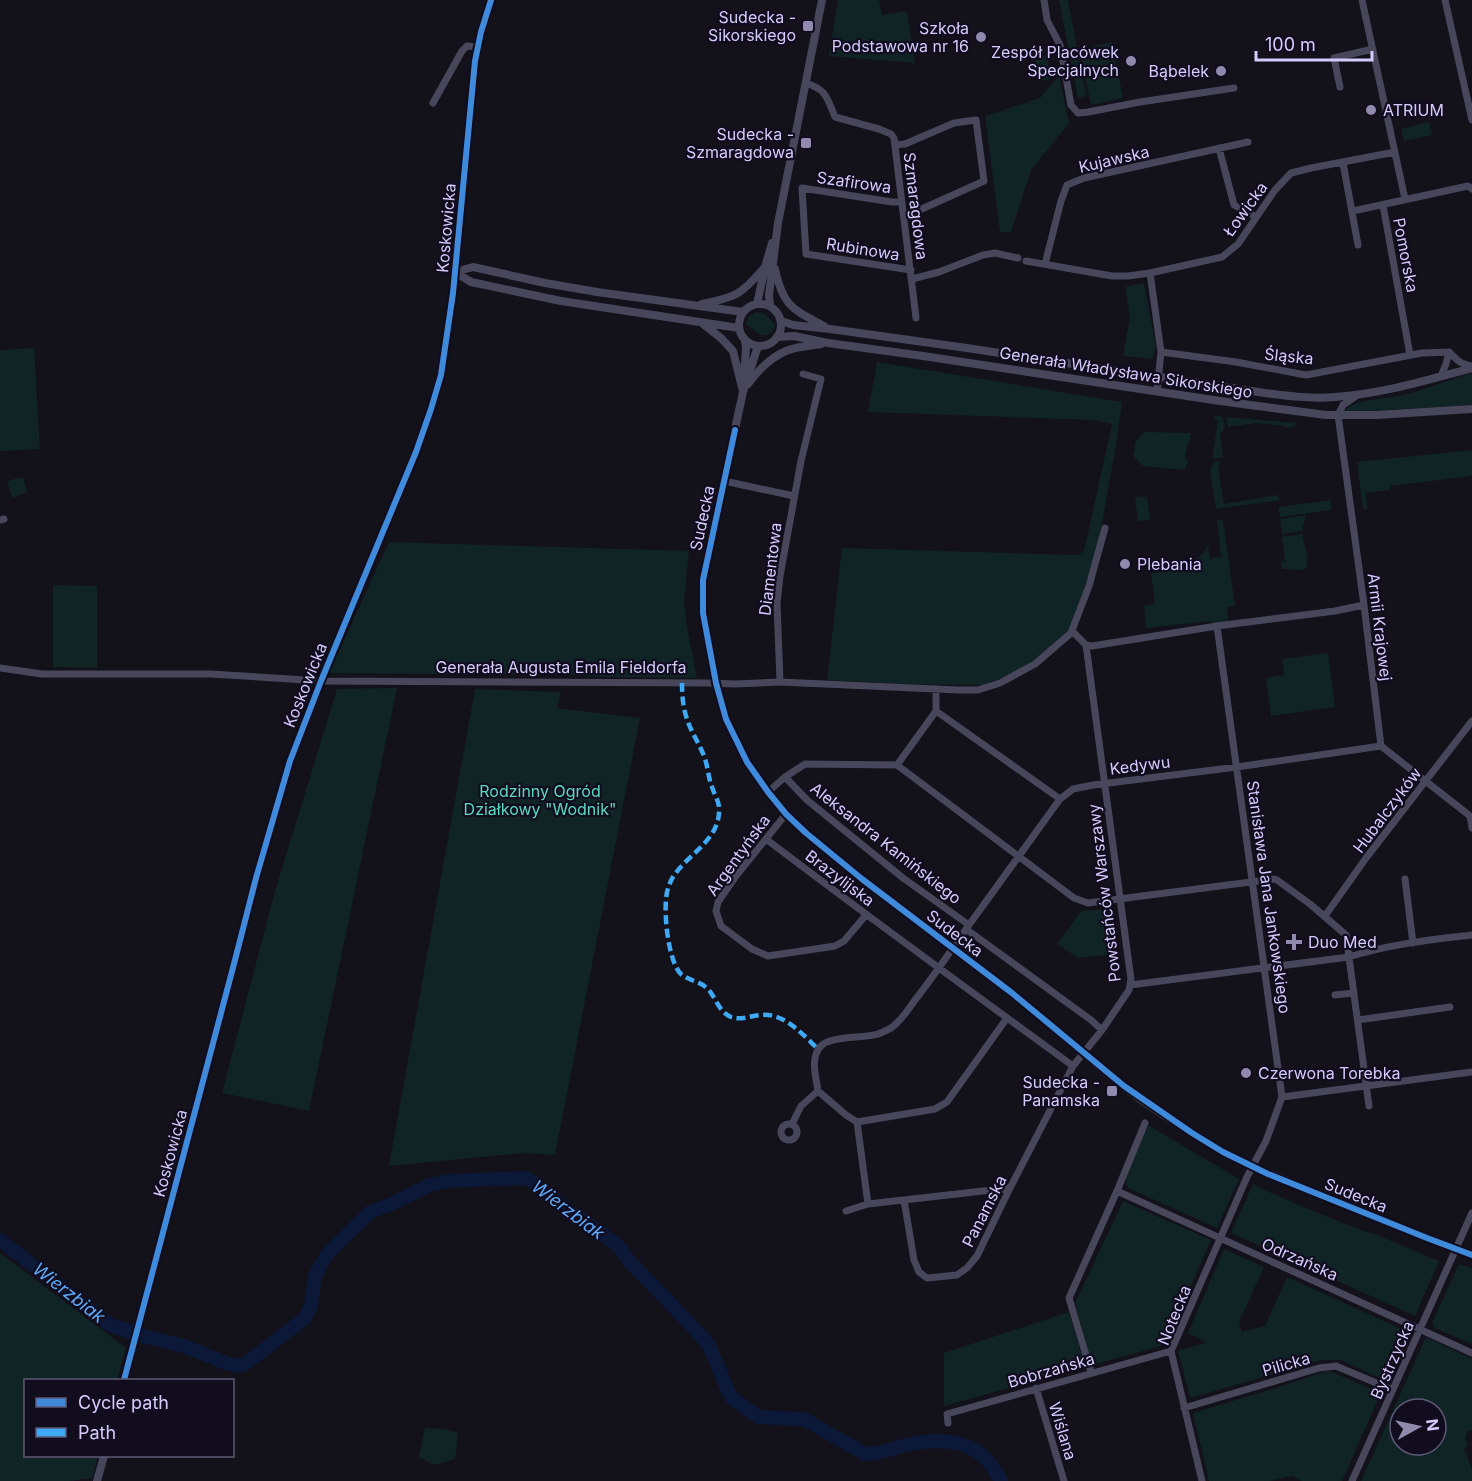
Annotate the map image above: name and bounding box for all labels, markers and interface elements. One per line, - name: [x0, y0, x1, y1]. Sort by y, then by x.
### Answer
- place label: Sudecka - Sikorskiego: [708, 7, 796, 45]
- place label: Szkoła Podstawowa nr 16: [832, 18, 969, 56]
- marker: Sudecka - Sikorskiego: [801, 19, 815, 33]
- scale bar: [1256, 24, 1372, 62]
- marker: Szkoła Podstawowa nr 16: [974, 30, 988, 44]
- text: 100 m: [1265, 34, 1316, 55]
- place label: Zespół Placówek Specjalnych: [991, 42, 1119, 80]
- marker: Zespół Placówek Specjalnych: [1124, 54, 1138, 68]
- place label: Bąbelek: [1148, 61, 1209, 81]
- marker: Bąbelek: [1214, 64, 1228, 78]
- place label: ATRIUM: [1383, 100, 1444, 120]
- marker: ATRIUM: [1364, 103, 1378, 117]
- place label: Sudecka - Szmaragdowa: [686, 124, 794, 162]
- marker: Sudecka - Szmaragdowa: [799, 136, 813, 150]
- street label: Kujawska: [1077, 141, 1151, 177]
- street label: Szmaragdowa: [899, 151, 933, 261]
- street label: Szafirowa: [815, 167, 893, 197]
- street label: Łowicka: [1218, 178, 1272, 240]
- street label: Koskowicka: [432, 182, 460, 274]
- street label: Pomorska: [1389, 216, 1423, 294]
- street label: Rubinowa: [825, 233, 901, 265]
- street label: Generała Władysława Sikorskiego: [998, 342, 1254, 402]
- street label: Śląska: [1263, 343, 1315, 369]
- street label: Sudecka: [685, 484, 719, 552]
- street label: Diamentowa: [754, 521, 786, 617]
- place label: Plebania: [1137, 554, 1202, 574]
- marker: Plebania: [1118, 557, 1132, 571]
- street label: Armii Krajowej: [1363, 572, 1397, 682]
- street label: Koskowicka: [279, 640, 331, 730]
- street label: Generała Augusta Emila Fieldorfa: [435, 657, 687, 677]
- street label: Kedywu: [1109, 751, 1171, 779]
- street label: Hubalczyków: [1348, 763, 1426, 857]
- street label: Aleksandra Kamińskiego: [807, 778, 965, 908]
- street label: Stanisława Jana Jankowskiego: [1243, 779, 1295, 1015]
- park label: Rodzinny Ogród Działkowy "Wodnik": [464, 781, 616, 819]
- street label: Powstańców Warszawy: [1083, 803, 1125, 983]
- street label: Argentyńska: [702, 810, 774, 900]
- street label: Brazylijska: [802, 846, 878, 910]
- street label: Sudecka: [923, 905, 987, 961]
- place label: Duo Med: [1308, 932, 1377, 952]
- marker: Duo Med: [1285, 933, 1303, 951]
- place label: Czerwona Torebka: [1258, 1063, 1400, 1083]
- marker: Czerwona Torebka: [1239, 1066, 1253, 1080]
- place label: Sudecka - Panamska: [1022, 1072, 1100, 1110]
- marker: Sudecka - Panamska: [1105, 1084, 1119, 1098]
- street label: Koskowicka: [149, 1107, 191, 1199]
- street label: Panamska: [957, 1172, 1011, 1250]
- street label: Sudecka: [1322, 1173, 1390, 1217]
- water label: Wierzbiak: [528, 1175, 610, 1244]
- street label: Odrzańska: [1259, 1233, 1341, 1285]
- water label: Wierzbiak: [29, 1258, 110, 1328]
- street label: Notecka: [1153, 1282, 1195, 1348]
- street label: Bystrzycka: [1366, 1318, 1418, 1402]
- street label: Bobrzańska: [1005, 1348, 1097, 1392]
- street label: Pilicka: [1260, 1348, 1312, 1380]
- legend: [24, 1379, 234, 1457]
- text: Cycle path: [78, 1392, 169, 1413]
- north arrow: [1388, 1397, 1448, 1457]
- street label: Wiślana: [1045, 1400, 1081, 1462]
- text: N: [1422, 1417, 1444, 1432]
- text: Path: [78, 1422, 116, 1443]

